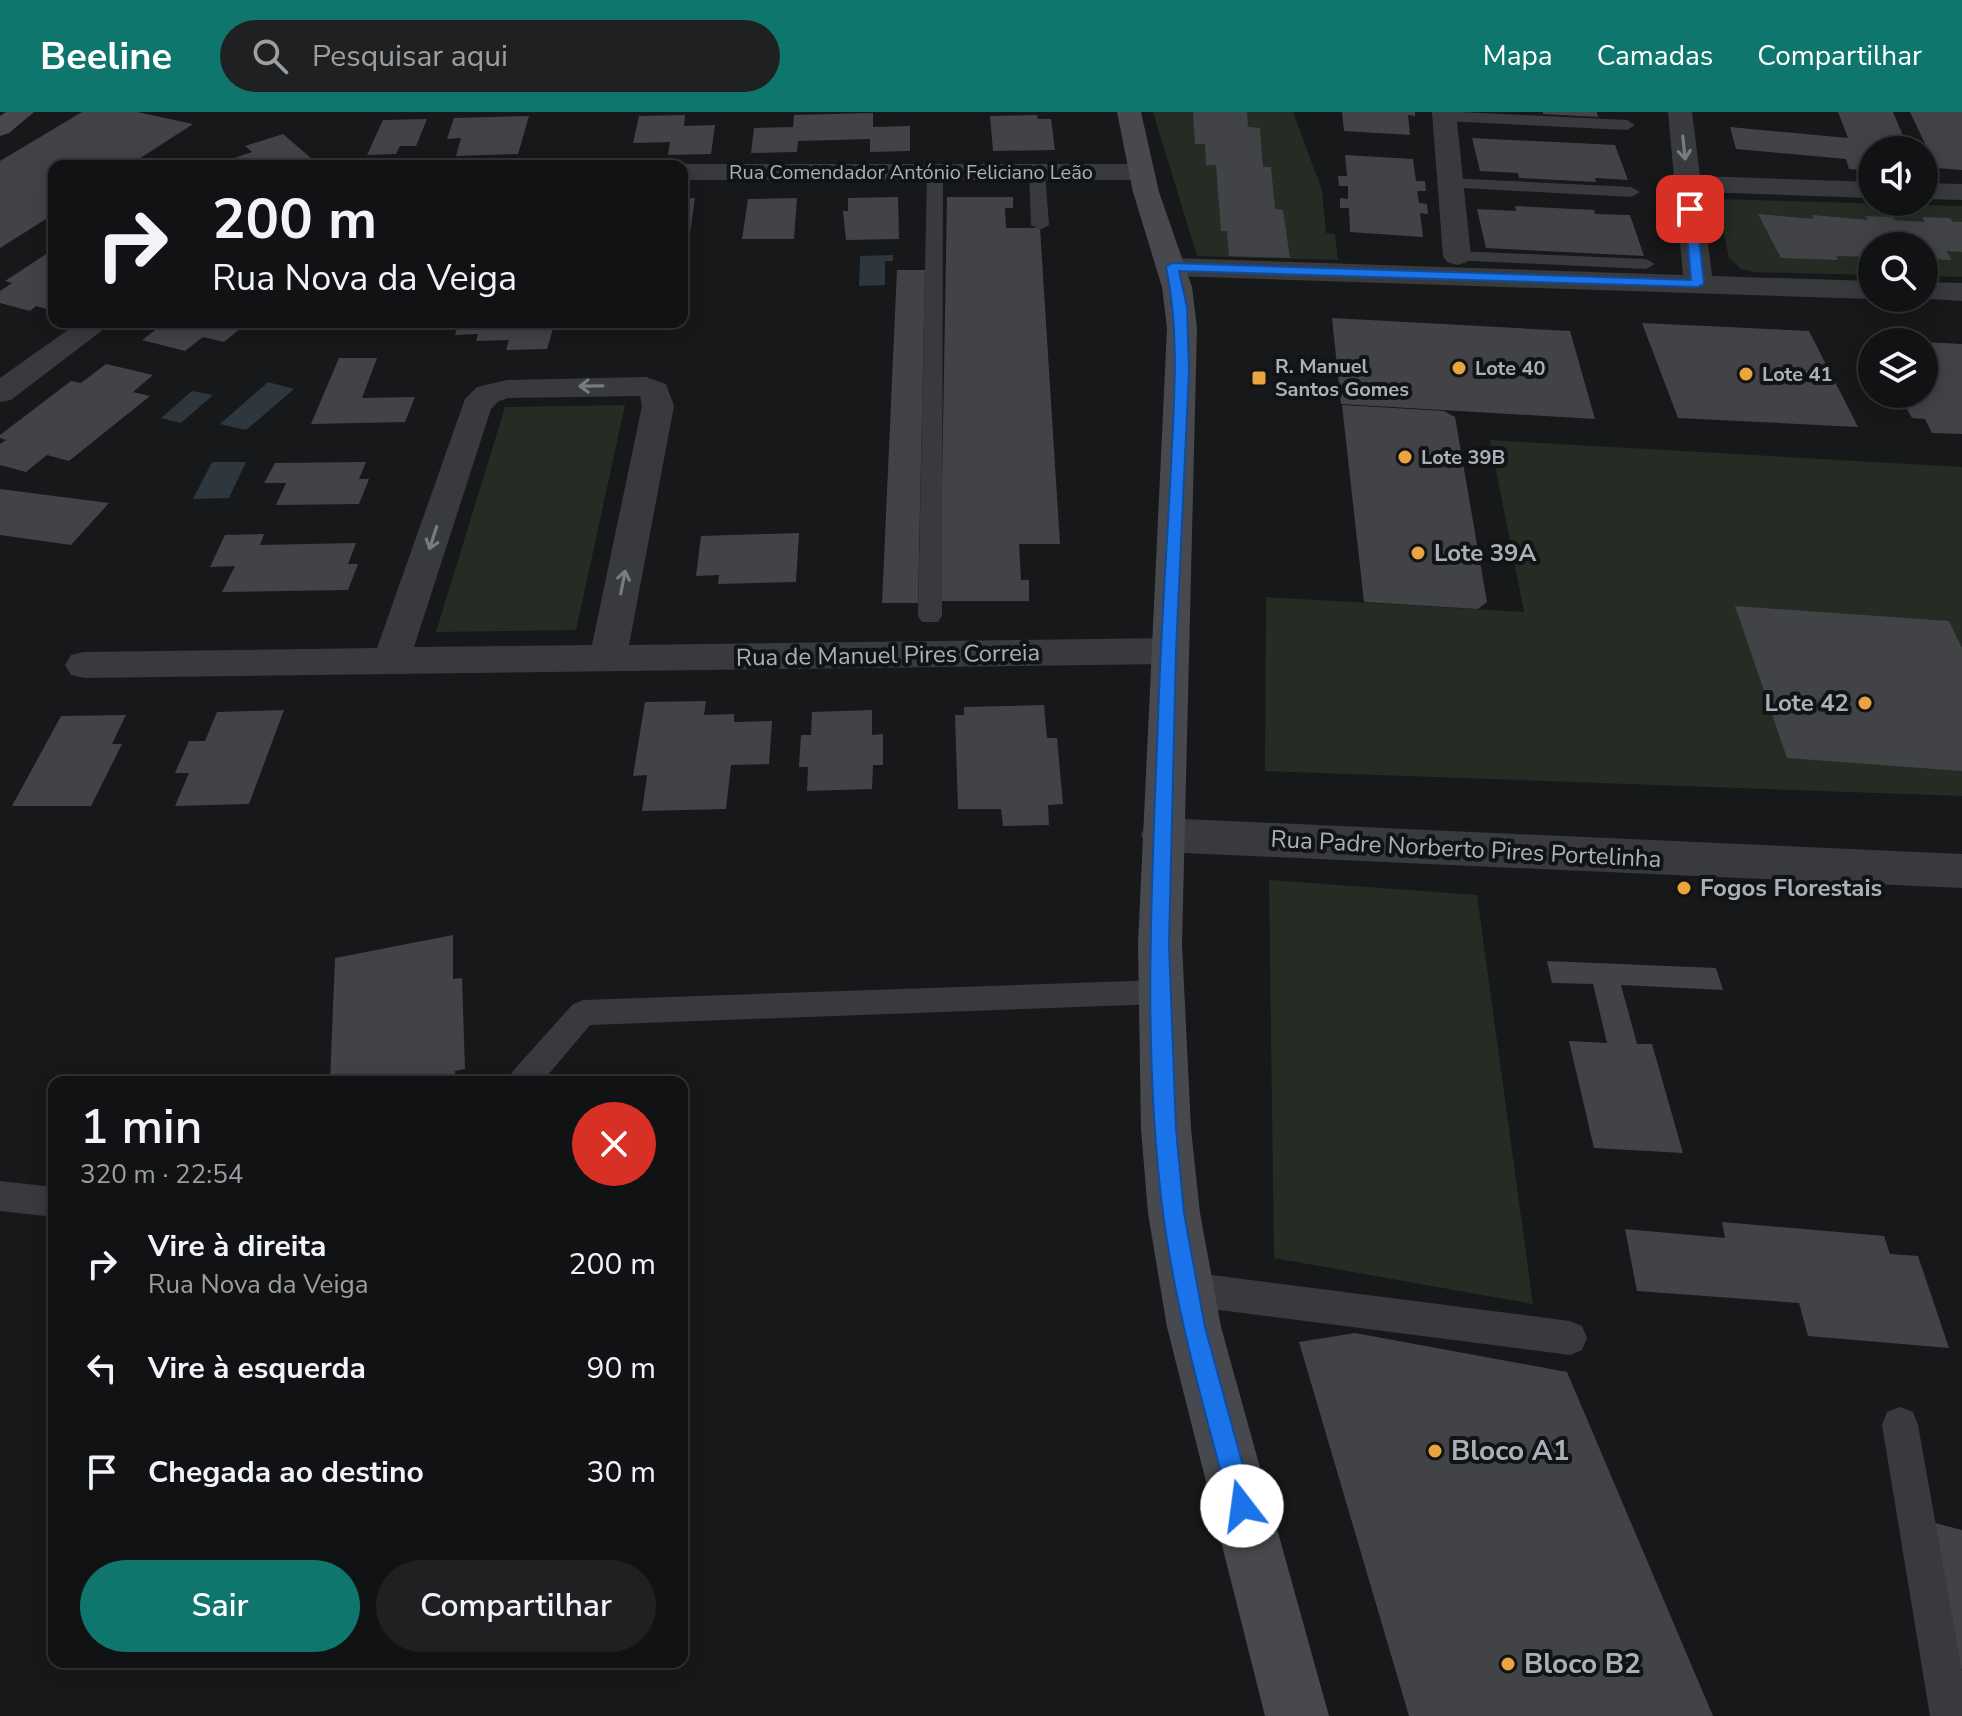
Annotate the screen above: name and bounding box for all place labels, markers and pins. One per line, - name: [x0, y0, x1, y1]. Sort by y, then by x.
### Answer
- pin: [1656, 175, 1724, 243]
- place label: R. Manuel Santos Gomes: [1275, 353, 1409, 403]
- place label: Lote 40: [1475, 355, 1545, 382]
- marker: Lote 40: [1450, 359, 1468, 377]
- place label: Lote 41: [1762, 361, 1832, 388]
- marker: Lote 41: [1737, 365, 1755, 383]
- marker: R. Manuel Santos Gomes: [1250, 369, 1268, 387]
- place label: Lote 39B: [1421, 444, 1505, 471]
- marker: Lote 39B: [1396, 448, 1414, 466]
- place label: Lote 39A: [1434, 537, 1536, 569]
- marker: Lote 39A: [1409, 544, 1427, 562]
- place label: Lote 42: [1765, 687, 1849, 719]
- marker: Lote 42: [1856, 694, 1874, 712]
- place label: Fogos Florestais: [1700, 872, 1882, 904]
- marker: Fogos Florestais: [1675, 879, 1693, 897]
- place label: Bloco A1: [1451, 1432, 1569, 1470]
- marker: Bloco A1: [1426, 1442, 1444, 1460]
- place label: Bloco B2: [1524, 1645, 1641, 1683]
- marker: Bloco B2: [1499, 1655, 1517, 1673]

